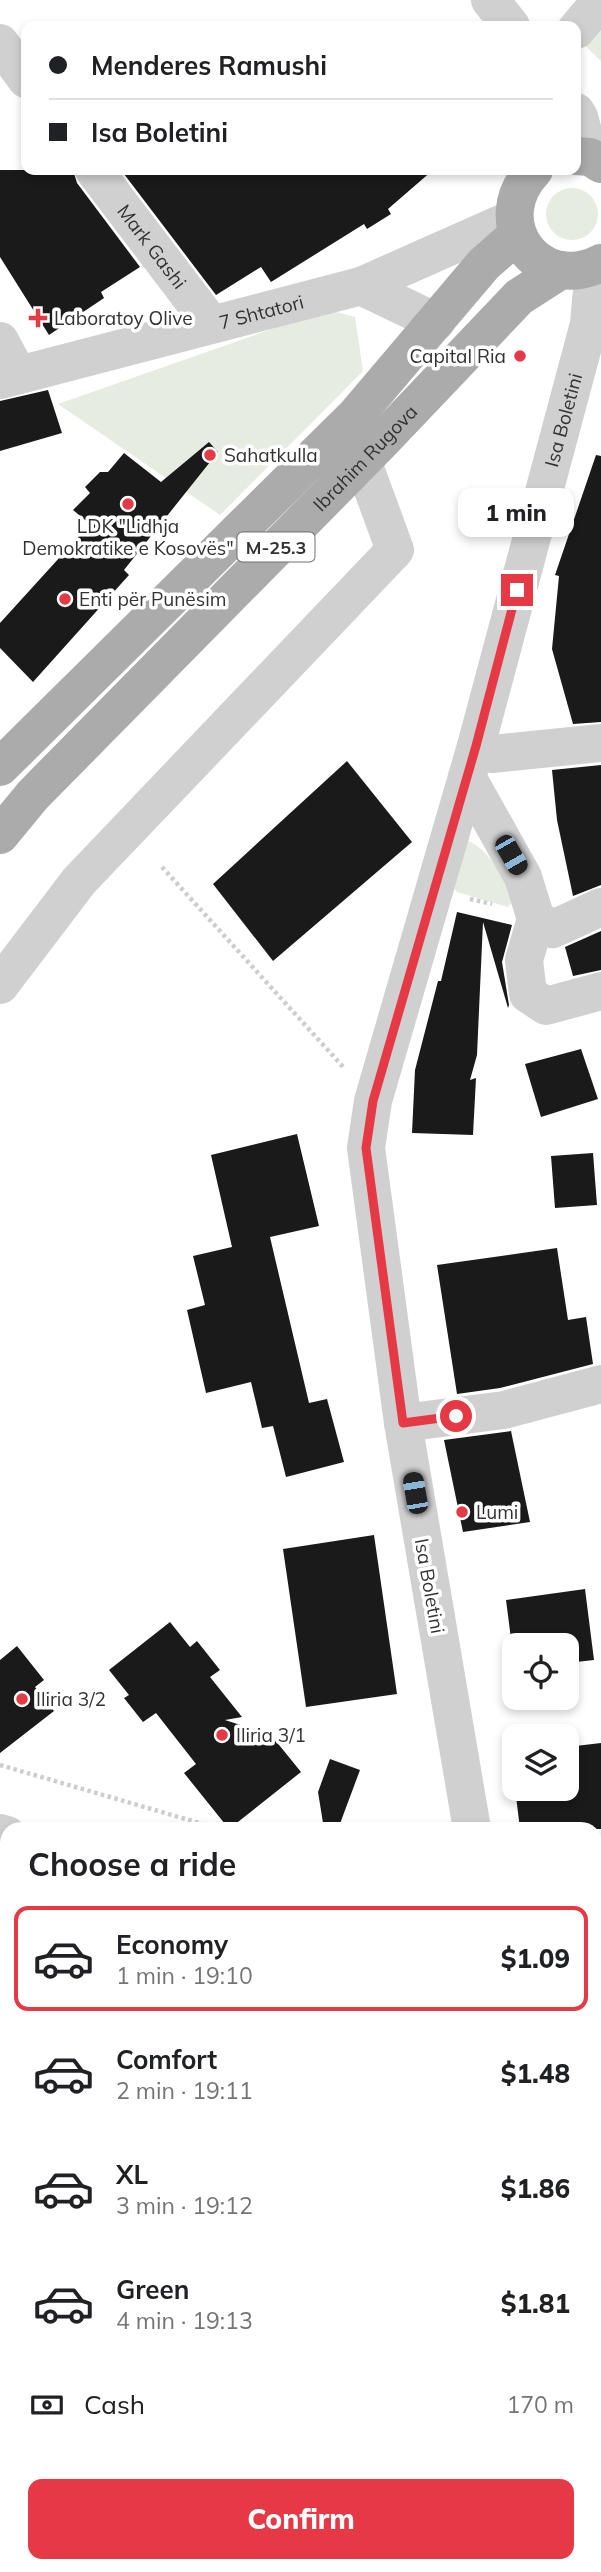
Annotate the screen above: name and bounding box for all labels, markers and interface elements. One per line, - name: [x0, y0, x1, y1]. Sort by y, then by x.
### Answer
- text: Menderes Ramushi: [91, 49, 327, 82]
- text: Isa Boletini: [91, 116, 228, 149]
- street label: Mark Gashi: [112, 199, 192, 293]
- street label: 7 Shtatori: [217, 289, 306, 334]
- place label: Laboratoy Olive: [54, 306, 193, 330]
- marker: Laboratoy Olive: [28, 308, 48, 328]
- place label: Capital Ria: [409, 344, 506, 368]
- marker: Capital Ria: [512, 348, 528, 364]
- street label: Isa Boletini: [539, 370, 587, 470]
- street label: Ibrahim Rugova: [308, 400, 422, 516]
- place label: Sahatkulla: [224, 443, 318, 467]
- marker: Sahatkulla: [202, 447, 218, 463]
- callout: 1 min: [459, 489, 575, 538]
- marker: LDK "Lidhja Demokratike e Kosovës": [120, 496, 136, 512]
- text: 1 min: [485, 498, 547, 527]
- place label: LDK "Lidhja Demokratike e Kosovës": [22, 514, 234, 560]
- road number: M-25.3: [238, 532, 314, 562]
- route end: [501, 574, 533, 606]
- place label: Enti për Punësim: [79, 587, 226, 611]
- marker: Enti për Punësim: [57, 591, 73, 607]
- car: [492, 832, 531, 878]
- route start: [440, 1400, 472, 1432]
- car: [402, 1470, 429, 1516]
- place label: Lumi: [476, 1500, 518, 1524]
- marker: Lumi: [454, 1504, 470, 1520]
- street label: Isa Boletini: [410, 1537, 450, 1635]
- map controls: [502, 1633, 579, 1801]
- button: locate: [502, 1633, 579, 1710]
- place label: Iliria 3/2: [36, 1687, 106, 1711]
- marker: Iliria 3/2: [14, 1691, 30, 1707]
- place label: Iliria 3/1: [236, 1723, 306, 1747]
- button: layers: [502, 1724, 579, 1801]
- marker: Iliria 3/1: [214, 1727, 230, 1743]
- text: Choose a ride: [28, 1844, 236, 1884]
- icon: car: [32, 1927, 95, 1990]
- text: Economy: [116, 1928, 228, 1961]
- text: $1.09: [501, 1942, 570, 1975]
- text: 1 min · 19:10: [116, 1961, 253, 1990]
- icon: car: [32, 2042, 95, 2105]
- text: Comfort: [116, 2043, 217, 2076]
- text: $1.48: [501, 2057, 570, 2090]
- text: 2 min · 19:11: [116, 2076, 253, 2105]
- icon: car: [32, 2157, 95, 2220]
- text: XL: [116, 2158, 148, 2191]
- text: $1.86: [501, 2172, 570, 2205]
- text: 3 min · 19:12: [116, 2191, 253, 2220]
- icon: car: [32, 2272, 95, 2335]
- text: Green: [116, 2273, 189, 2306]
- text: $1.81: [501, 2287, 570, 2320]
- text: 4 min · 19:13: [116, 2306, 253, 2335]
- icon: cash: [28, 2386, 66, 2424]
- text: Cash: [84, 2388, 145, 2421]
- text: 170 m: [506, 2390, 574, 2419]
- button: Confirm: [28, 2479, 574, 2559]

